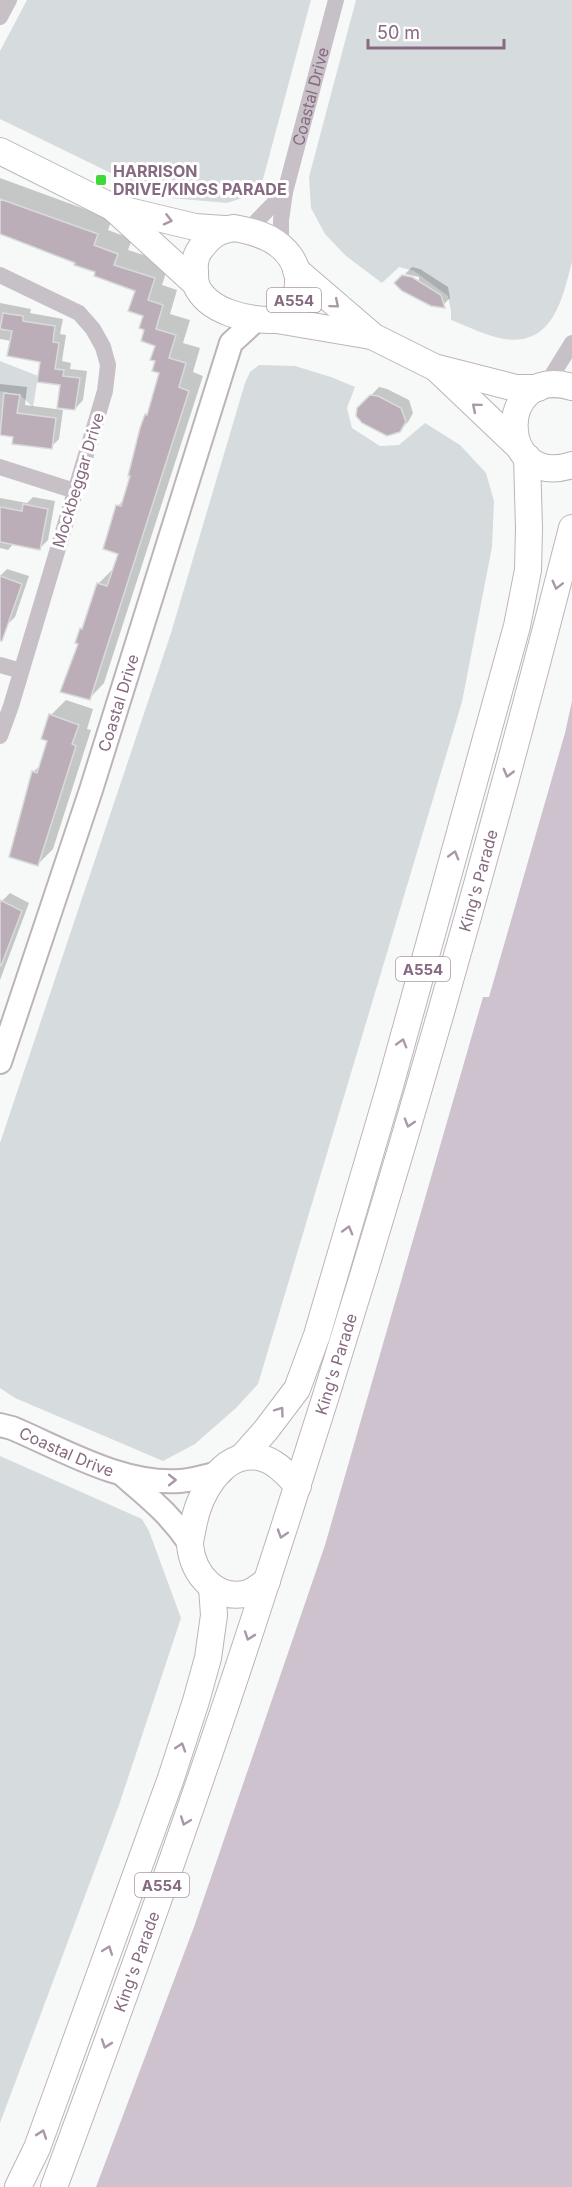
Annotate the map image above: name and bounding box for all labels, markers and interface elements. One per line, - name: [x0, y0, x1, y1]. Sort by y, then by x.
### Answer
- scale bar: [368, 12, 504, 50]
- text: 50 m: [377, 22, 420, 43]
- street label: Coastal Drive: [288, 45, 333, 148]
- place label: HARRISON DRIVE/KINGS PARADE: [113, 161, 287, 199]
- marker: HARRISON DRIVE/KINGS PARADE: [94, 173, 108, 187]
- one-way arrow: [163, 212, 173, 225]
- road number: A554: [267, 288, 321, 312]
- one-way arrow: [328, 297, 339, 308]
- one-way arrow: [472, 403, 483, 414]
- street label: Mockbeggar Drive: [48, 410, 108, 550]
- one-way arrow: [552, 580, 565, 590]
- street label: Coastal Drive: [94, 652, 143, 754]
- one-way arrow: [503, 767, 515, 778]
- street label: King's Parade: [454, 827, 502, 934]
- one-way arrow: [447, 850, 460, 860]
- road number: A554: [396, 957, 450, 981]
- one-way arrow: [395, 1038, 407, 1048]
- one-way arrow: [404, 1117, 416, 1128]
- one-way arrow: [341, 1225, 353, 1236]
- street label: King's Parade: [311, 1311, 361, 1417]
- one-way arrow: [273, 1407, 284, 1418]
- street label: Coastal Drive: [16, 1422, 117, 1481]
- one-way arrow: [167, 1474, 176, 1486]
- one-way arrow: [277, 1528, 290, 1539]
- one-way arrow: [243, 1630, 256, 1641]
- one-way arrow: [174, 1742, 186, 1753]
- one-way arrow: [180, 1815, 193, 1826]
- road number: A554: [135, 1873, 189, 1897]
- street label: King's Parade: [109, 1909, 164, 2015]
- one-way arrow: [101, 1946, 113, 1957]
- one-way arrow: [101, 2038, 114, 2049]
- one-way arrow: [35, 2129, 48, 2140]

